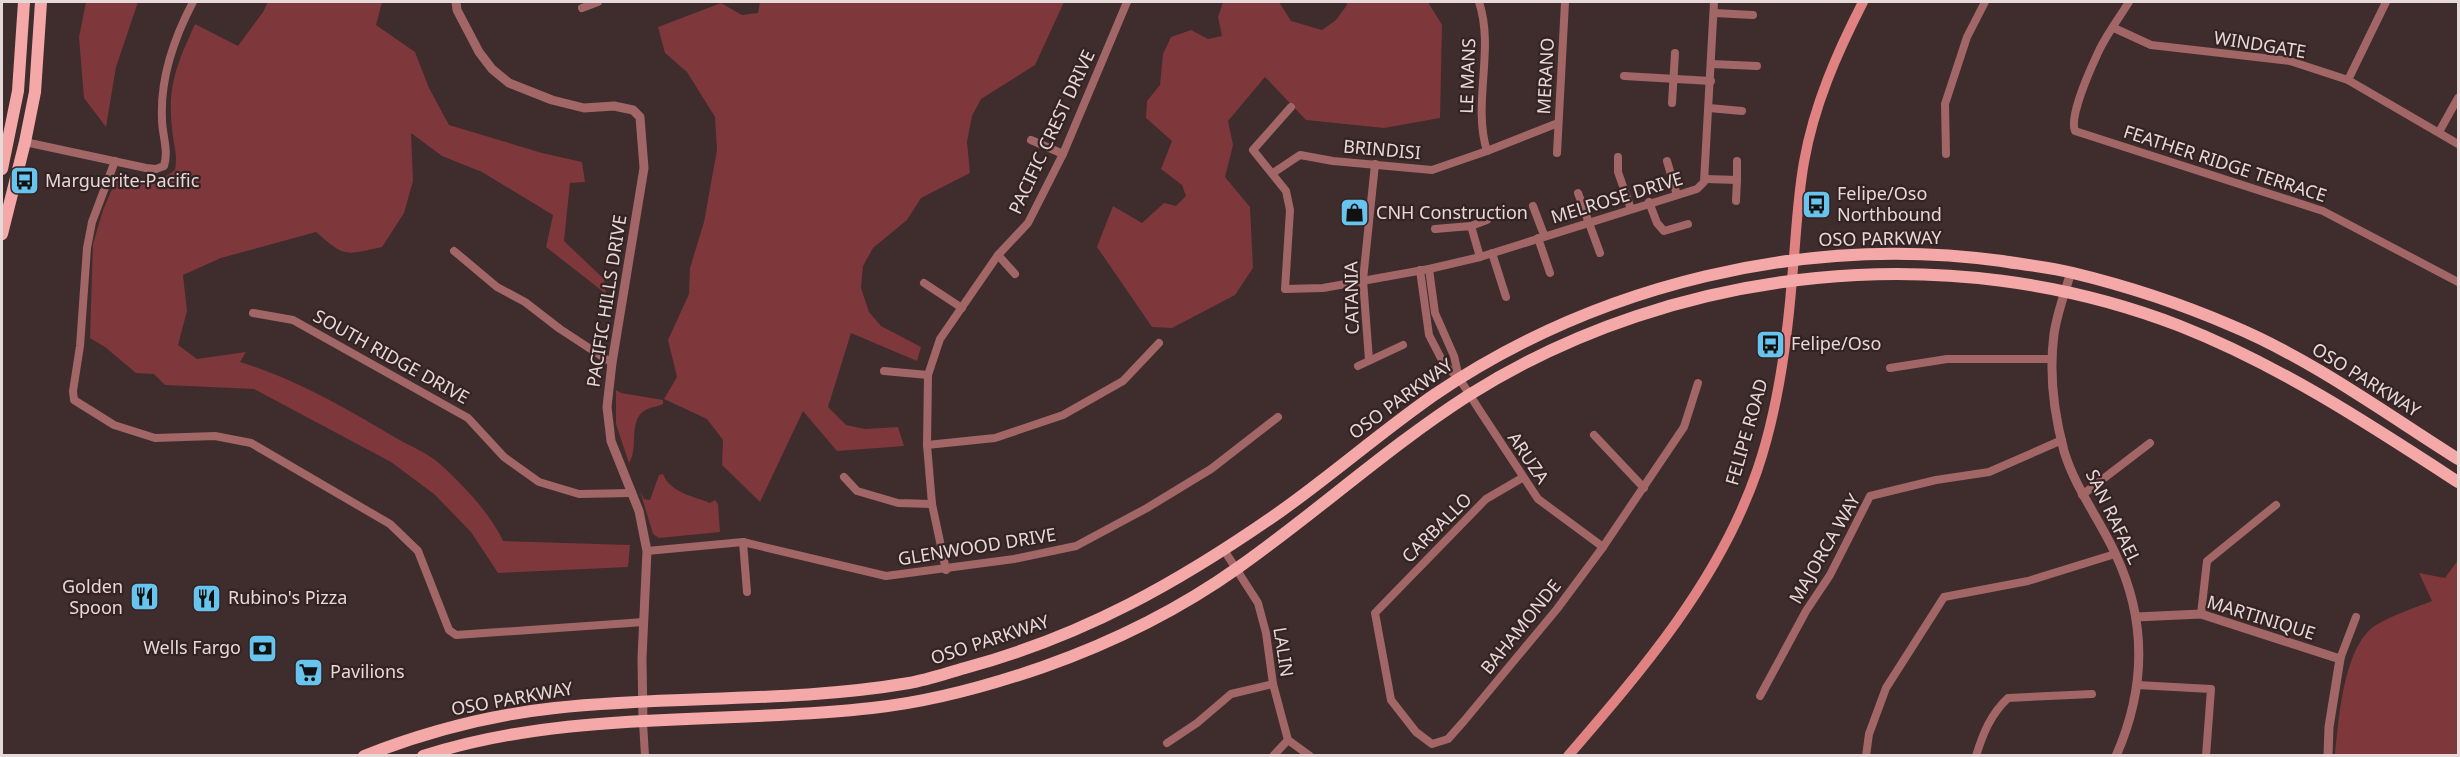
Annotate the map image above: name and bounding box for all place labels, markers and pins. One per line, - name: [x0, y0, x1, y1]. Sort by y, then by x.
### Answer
- bus stop icon: Marguerite-Pacific: [8, 165, 40, 197]
- place label: Marguerite-Pacific: [45, 168, 200, 192]
- place label: Felipe/Oso Northbound: [1837, 181, 1942, 226]
- bus stop icon: Felipe/Oso Northbound: [1800, 188, 1832, 220]
- shop icon: CNH Construction: [1339, 197, 1371, 229]
- place label: CNH Construction: [1376, 200, 1528, 224]
- bus stop icon: Felipe/Oso: [1754, 328, 1786, 360]
- place label: Felipe/Oso: [1791, 331, 1881, 355]
- place label: Golden Spoon: [62, 574, 123, 619]
- restaurant icon: Golden Spoon: [128, 581, 160, 613]
- restaurant icon: Rubino's Pizza: [191, 582, 223, 614]
- place label: Rubino's Pizza: [228, 585, 347, 609]
- bank icon: Wells Fargo: [246, 632, 278, 664]
- place label: Wells Fargo: [143, 635, 241, 659]
- supermarket icon: Pavilions: [293, 656, 325, 688]
- place label: Pavilions: [330, 659, 405, 683]

